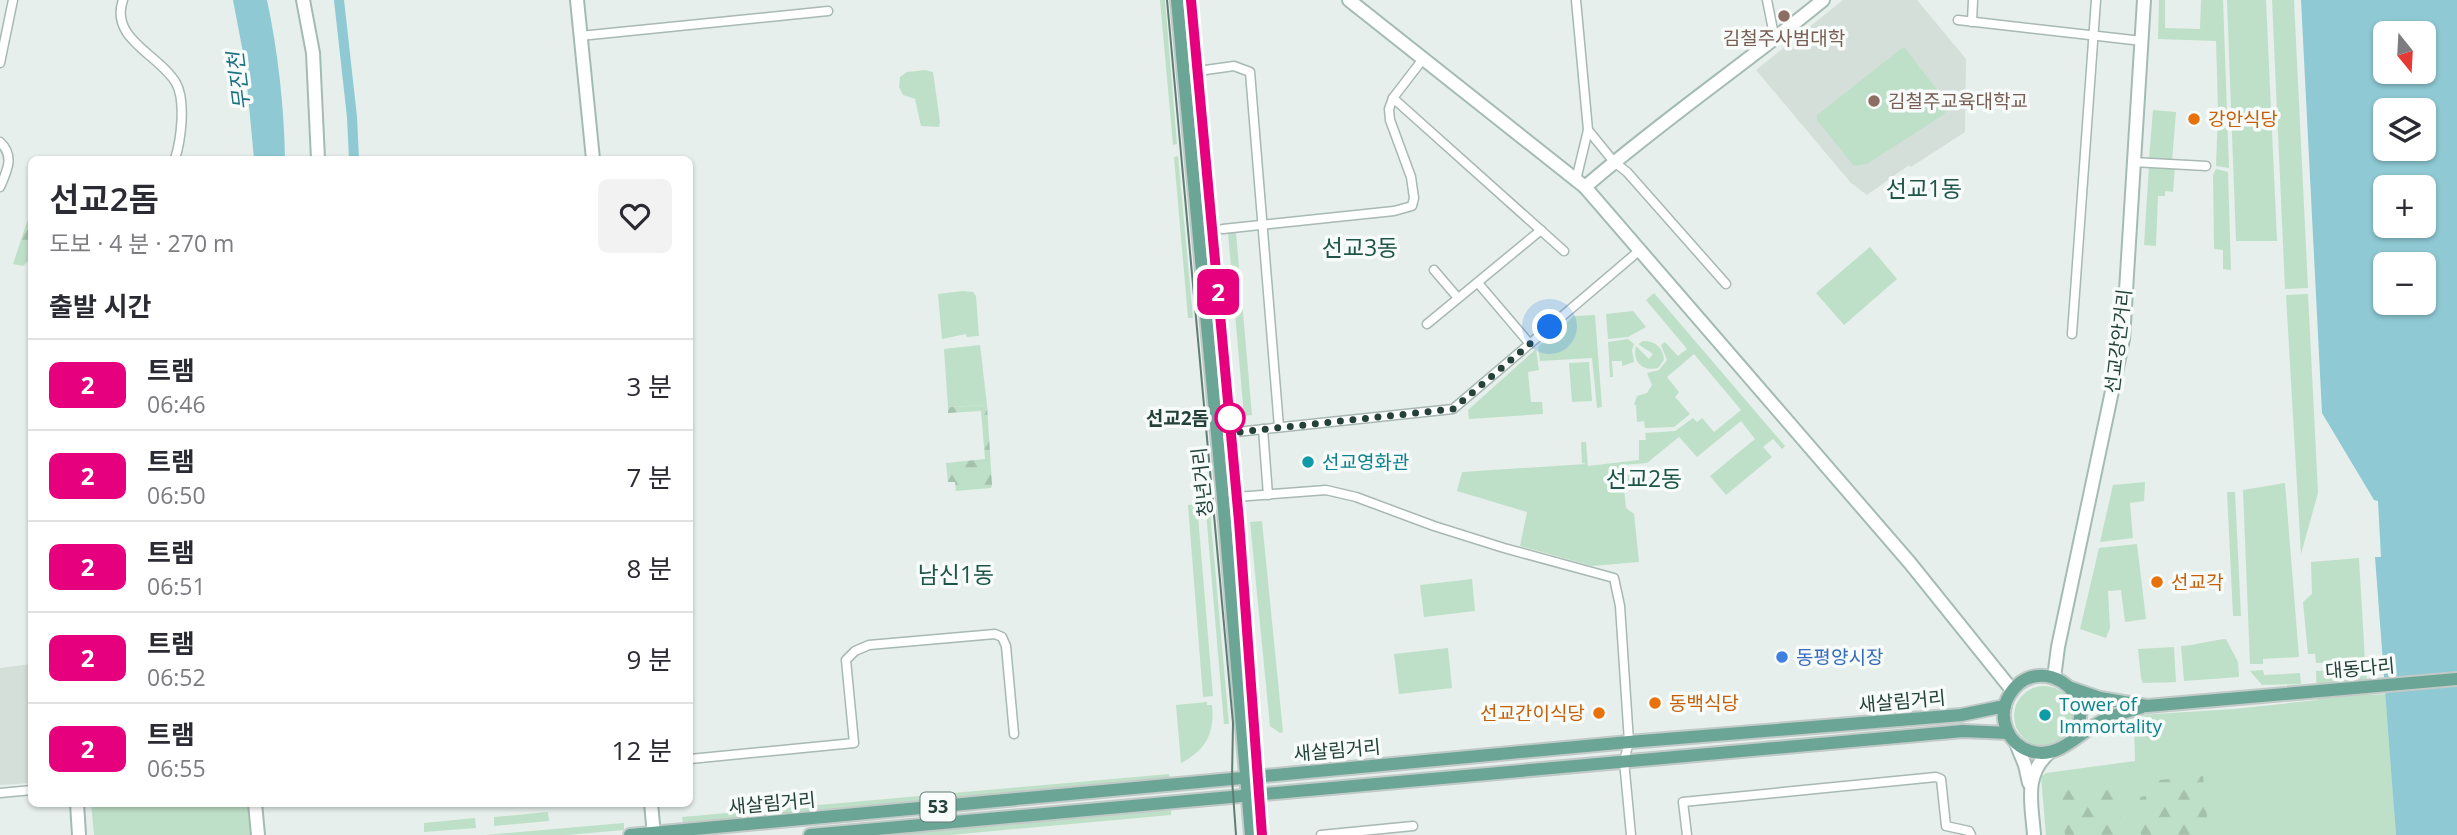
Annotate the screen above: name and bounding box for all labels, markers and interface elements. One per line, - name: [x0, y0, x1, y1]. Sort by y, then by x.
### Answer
- marker: 김철주사범대학: [1776, 8, 1792, 24]
- north arrow: [2373, 21, 2436, 84]
- map controls: [2373, 21, 2436, 315]
- place label: 김철주사범대학: [1723, 25, 1846, 51]
- water label: 무진천: [220, 48, 255, 112]
- place label: 김철주교육대학교: [1888, 88, 2028, 114]
- marker: 김철주교육대학교: [1866, 93, 1882, 109]
- button: layers: [2373, 98, 2436, 161]
- place label: 강안식당: [2208, 106, 2278, 132]
- marker: 강안식당: [2186, 111, 2202, 127]
- district label: 선교1동: [1886, 172, 1962, 204]
- button: +: [2373, 175, 2436, 238]
- text: 선교2돔: [49, 176, 159, 221]
- button: heart: [598, 179, 672, 253]
- text: 도보 · 4 분 · 270 m: [49, 227, 234, 259]
- district label: 선교3동: [1322, 231, 1398, 263]
- button: −: [2373, 252, 2436, 315]
- line badge: 2: [1195, 269, 1241, 315]
- text: 2: [1211, 275, 1225, 308]
- street label: 선교강안거리: [2099, 287, 2137, 395]
- text: 출발 시간: [49, 288, 151, 324]
- your location: [1532, 309, 1567, 344]
- text: 트램: [147, 352, 195, 388]
- text: 2: [81, 368, 94, 401]
- text: 3 분: [626, 368, 672, 404]
- text: 06:46: [147, 388, 206, 420]
- marker: 선교2돔: [1215, 403, 1245, 433]
- place label: 선교2돔: [1146, 405, 1209, 431]
- text: 트램: [147, 443, 195, 479]
- street label: 청년거리: [1185, 446, 1219, 518]
- place label: 선교영화관: [1322, 449, 1409, 475]
- marker: 선교영화관: [1300, 454, 1316, 470]
- text: 2: [81, 459, 94, 492]
- text: 7 분: [626, 459, 672, 495]
- district label: 선교2동: [1606, 462, 1682, 494]
- text: 06:50: [147, 479, 206, 511]
- text: 트램: [147, 534, 195, 570]
- text: 2: [81, 550, 94, 583]
- text: 8 분: [626, 550, 672, 586]
- district label: 남신1동: [918, 558, 994, 590]
- place label: 선교각: [2171, 569, 2224, 595]
- text: 06:51: [147, 570, 206, 602]
- marker: 선교각: [2149, 574, 2165, 590]
- text: 트램: [147, 625, 195, 661]
- text: 2: [81, 641, 94, 674]
- text: 9 분: [626, 641, 672, 677]
- place label: 동평양시장: [1796, 644, 1883, 670]
- marker: 동평양시장: [1774, 649, 1790, 665]
- street label: 대동다리: [2324, 652, 2396, 684]
- text: 06:52: [147, 661, 206, 693]
- street label: 새살림거리: [1857, 684, 1947, 718]
- place label: 동백식당: [1669, 690, 1739, 716]
- place label: Tower of Immortality: [2059, 691, 2162, 739]
- marker: 동백식당: [1647, 695, 1663, 711]
- place label: 선교간이식당: [1480, 700, 1585, 726]
- marker: 선교간이식당: [1591, 705, 1607, 721]
- marker: Tower of Immortality: [2037, 707, 2053, 723]
- text: 트램: [147, 716, 195, 752]
- text: 2: [81, 732, 94, 765]
- text: 12 분: [612, 732, 672, 768]
- street label: 새살림거리: [1292, 733, 1382, 767]
- text: 06:55: [147, 752, 206, 784]
- street label: 새살림거리: [727, 786, 817, 820]
- road number: 53: [920, 792, 956, 822]

